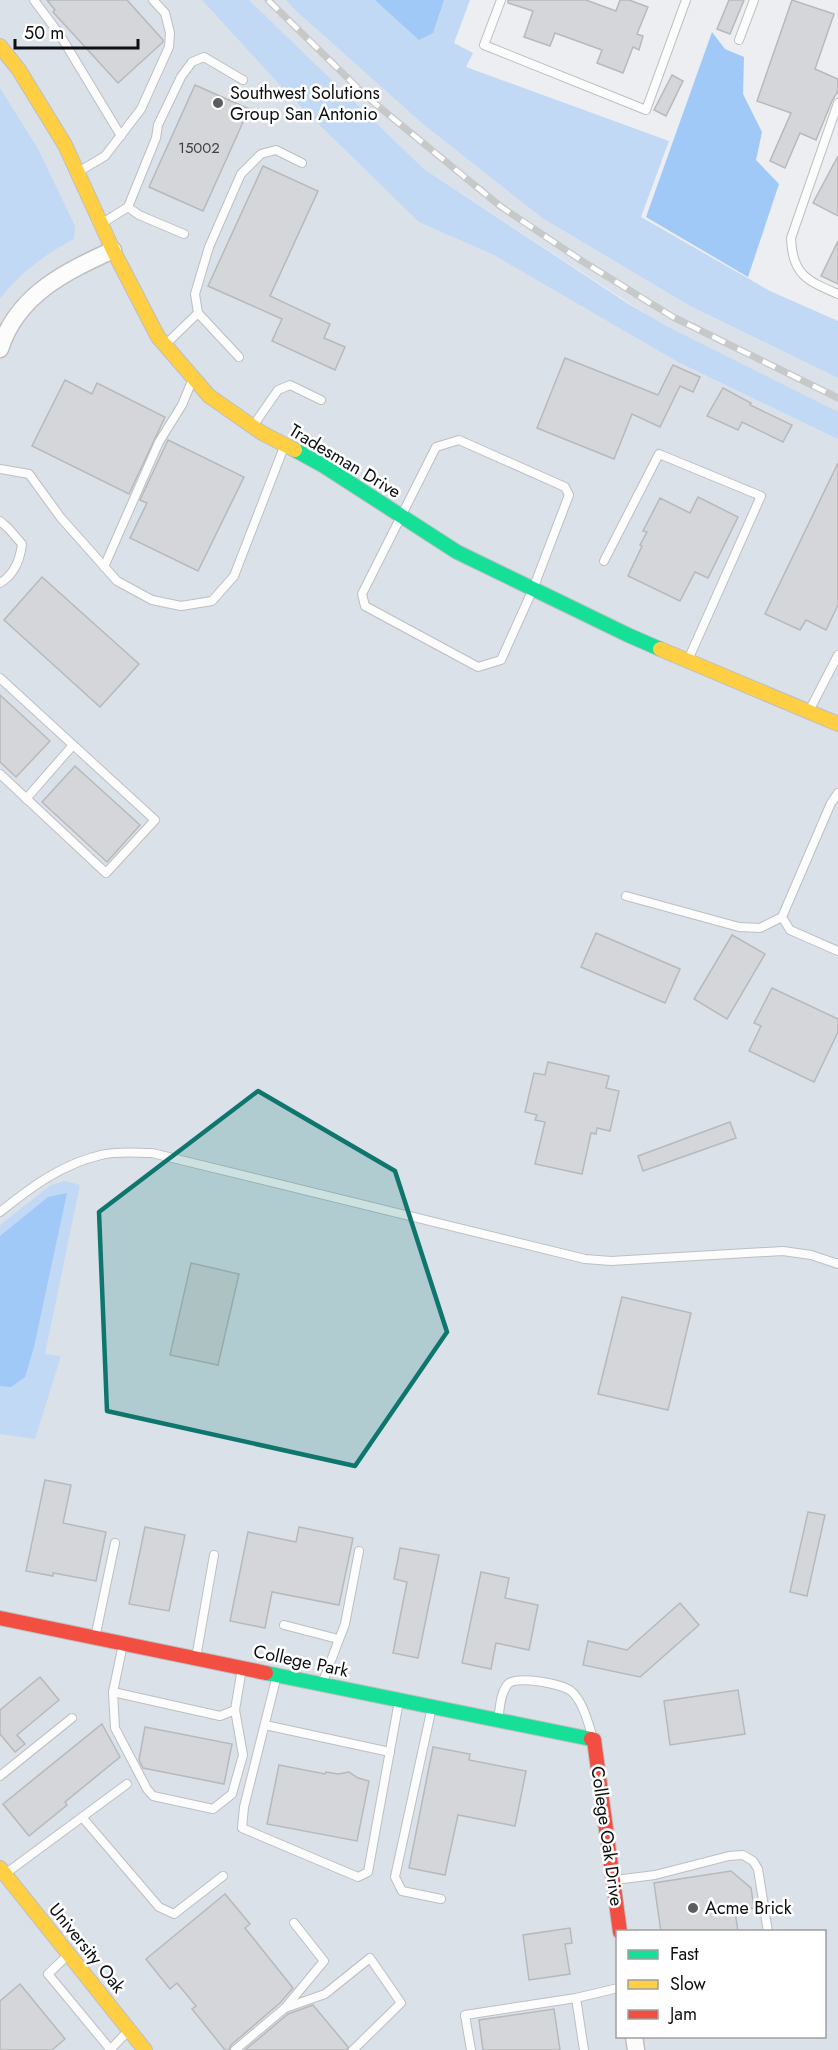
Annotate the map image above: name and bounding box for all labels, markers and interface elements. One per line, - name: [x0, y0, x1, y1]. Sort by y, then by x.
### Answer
- scale bar: [15, 12, 138, 50]
- text: 50 m: [24, 20, 64, 46]
- place label: Southwest Solutions Group San Antonio: [230, 80, 380, 127]
- marker: Southwest Solutions Group San Antonio: [211, 96, 225, 110]
- house number: 15002: [178, 137, 220, 159]
- street label: Tradesman Drive: [284, 417, 406, 505]
- street label: College Park: [251, 1638, 351, 1684]
- street label: College Oak Drive: [584, 1764, 630, 1908]
- place label: Acme Brick: [705, 1895, 792, 1921]
- street label: University Oak: [43, 1898, 131, 1999]
- marker: Acme Brick: [686, 1901, 700, 1915]
- legend: [616, 1930, 826, 2038]
- text: Fast: [670, 1941, 699, 1967]
- text: Slow: [670, 1971, 707, 1997]
- text: Jam: [668, 2001, 697, 2027]

